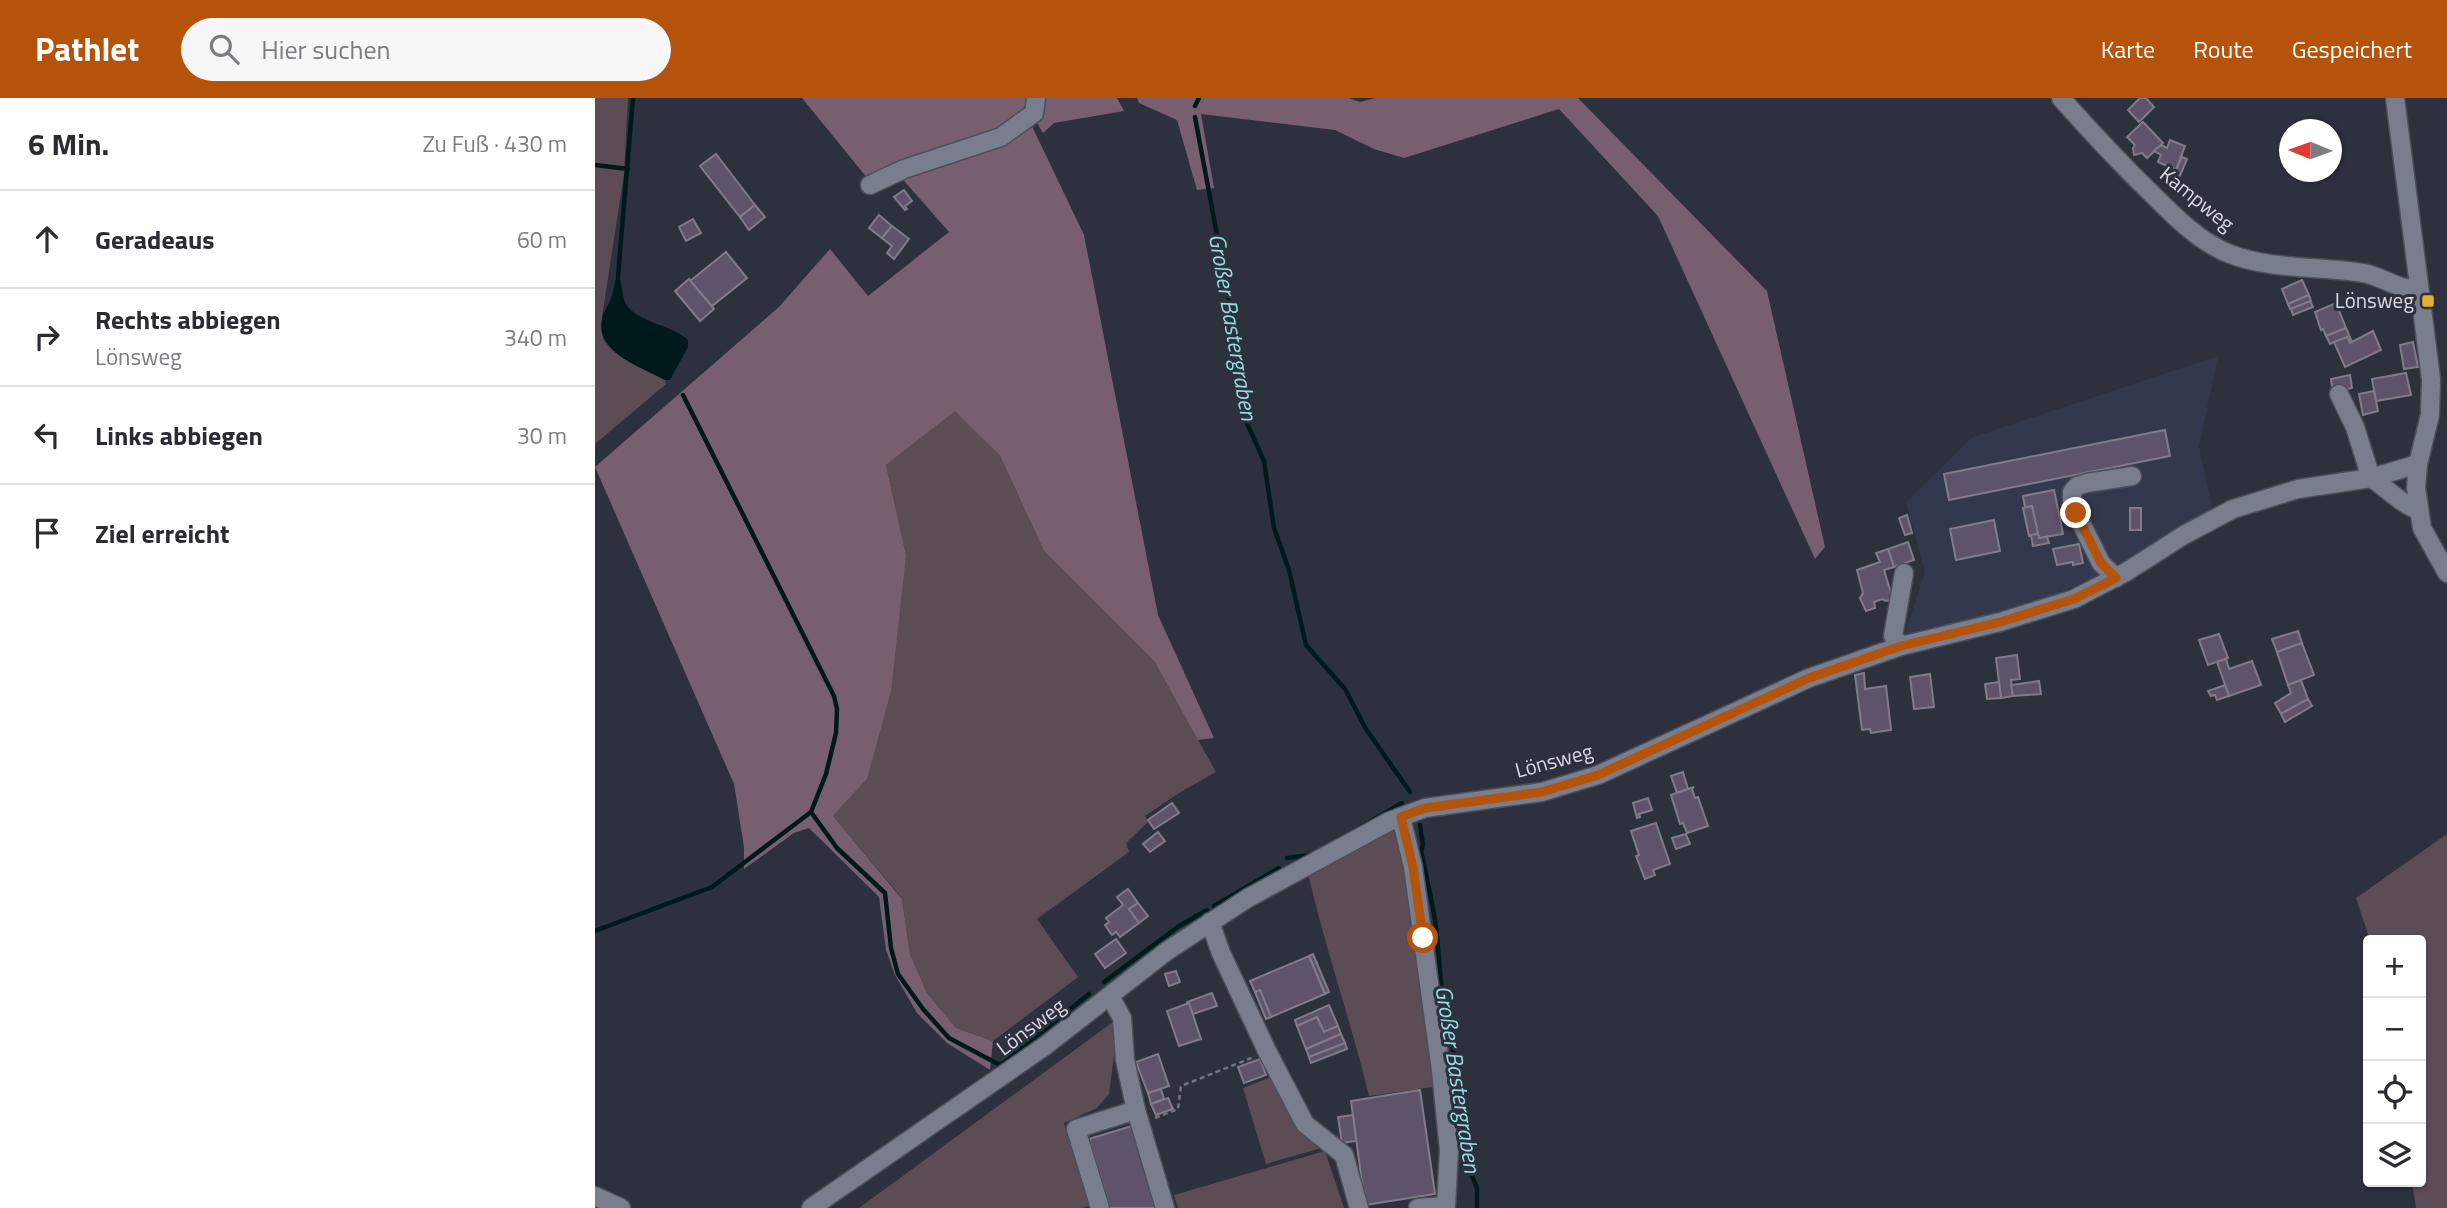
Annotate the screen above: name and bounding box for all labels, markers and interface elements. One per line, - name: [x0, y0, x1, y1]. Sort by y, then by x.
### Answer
- search box: [181, 18, 671, 81]
- text: Pathlet: [35, 24, 139, 74]
- icon: search: [205, 30, 243, 68]
- text: Hier suchen: [261, 30, 391, 69]
- text: Karte: [2101, 31, 2155, 67]
- text: Route: [2193, 31, 2254, 67]
- text: Gespeichert: [2292, 31, 2412, 67]
- north arrow: [2279, 119, 2342, 182]
- text: 6 Min.: [28, 121, 109, 167]
- text: Zu Fuß · 430 m: [423, 126, 567, 161]
- street label: Kampweg: [2153, 158, 2242, 239]
- icon: ahead: [28, 220, 66, 258]
- text: Geradeaus: [95, 220, 215, 259]
- text: 60 m: [517, 222, 567, 257]
- water label: Großer Bastergraben: [1200, 231, 1267, 424]
- place label: Lönsweg: [2335, 284, 2414, 316]
- marker: Lönsweg: [2420, 293, 2436, 309]
- text: Rechts abbiegen: [95, 300, 281, 339]
- icon: right: [28, 318, 66, 356]
- text: 340 m: [504, 320, 567, 355]
- text: Lönsweg: [95, 339, 182, 374]
- icon: left: [28, 416, 66, 454]
- text: Links abbiegen: [95, 416, 263, 455]
- text: 30 m: [517, 418, 567, 453]
- route end: [2060, 497, 2091, 528]
- icon: arrive: [28, 514, 66, 552]
- text: Ziel erreicht: [95, 514, 230, 553]
- street label: Lönsweg: [1511, 734, 1596, 786]
- route start: [1407, 922, 1438, 953]
- map controls: [2363, 935, 2426, 1187]
- button: +: [2363, 935, 2426, 998]
- water label: Großer Bastergraben: [1426, 983, 1491, 1176]
- street label: Lönsweg: [989, 989, 1072, 1063]
- button: −: [2363, 998, 2426, 1061]
- button: locate: [2363, 1061, 2426, 1124]
- button: layers: [2363, 1124, 2426, 1187]

